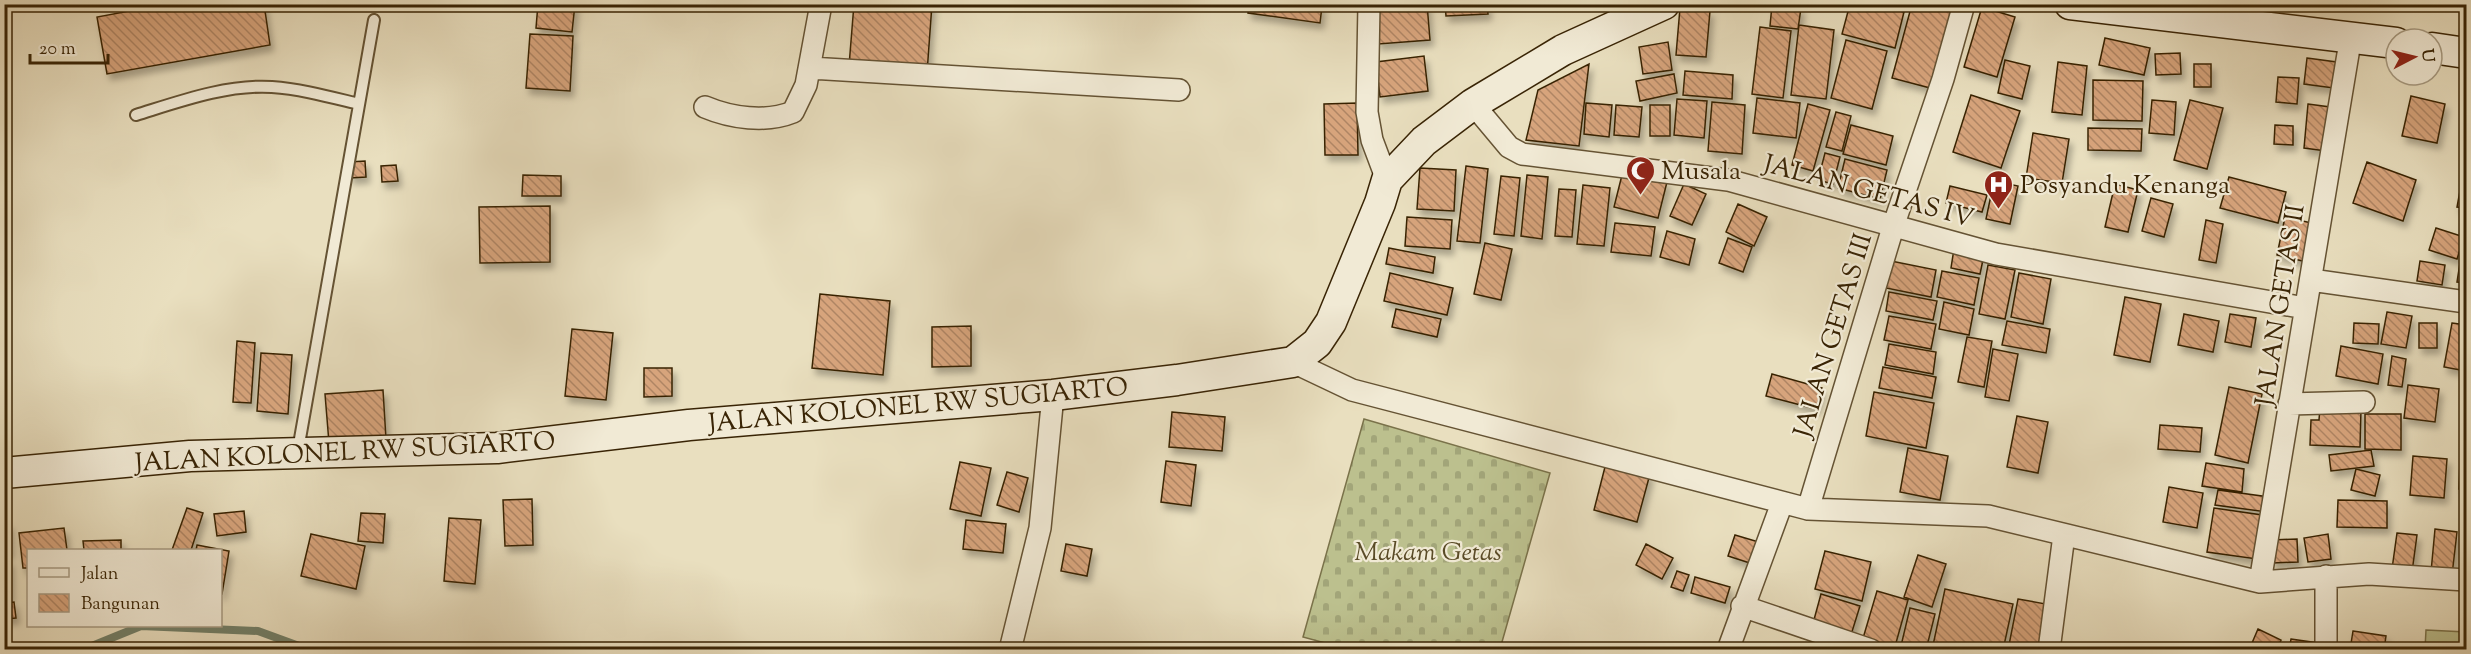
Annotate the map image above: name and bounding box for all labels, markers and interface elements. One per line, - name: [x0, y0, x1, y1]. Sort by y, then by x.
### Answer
- scale bar: [30, 27, 108, 65]
- north arrow: [2384, 27, 2444, 87]
- text: 20 m: [39, 37, 76, 63]
- text: U: [2414, 48, 2439, 64]
- street label: JALAN GETAS IV: [1757, 146, 1977, 238]
- mosque icon: Musala: [1624, 154, 1656, 196]
- place label: Musala: [1661, 154, 1741, 191]
- hospital icon: Posyandu Kenanga: [1983, 168, 2015, 210]
- place label: Posyandu Kenanga: [2020, 168, 2230, 205]
- street label: JALAN GETAS II: [2247, 202, 2316, 411]
- street label: JALAN GETAS III: [1785, 228, 1883, 444]
- street label: JALAN KOLONEL RW SUGIARTO: [705, 370, 1130, 443]
- street label: JALAN KOLONEL RW SUGIARTO: [132, 424, 556, 483]
- park label: Makam Getas: [1354, 535, 1502, 572]
- legend: [27, 549, 222, 627]
- text: Jalan: [80, 562, 119, 588]
- text: Bangunan: [81, 592, 160, 618]

